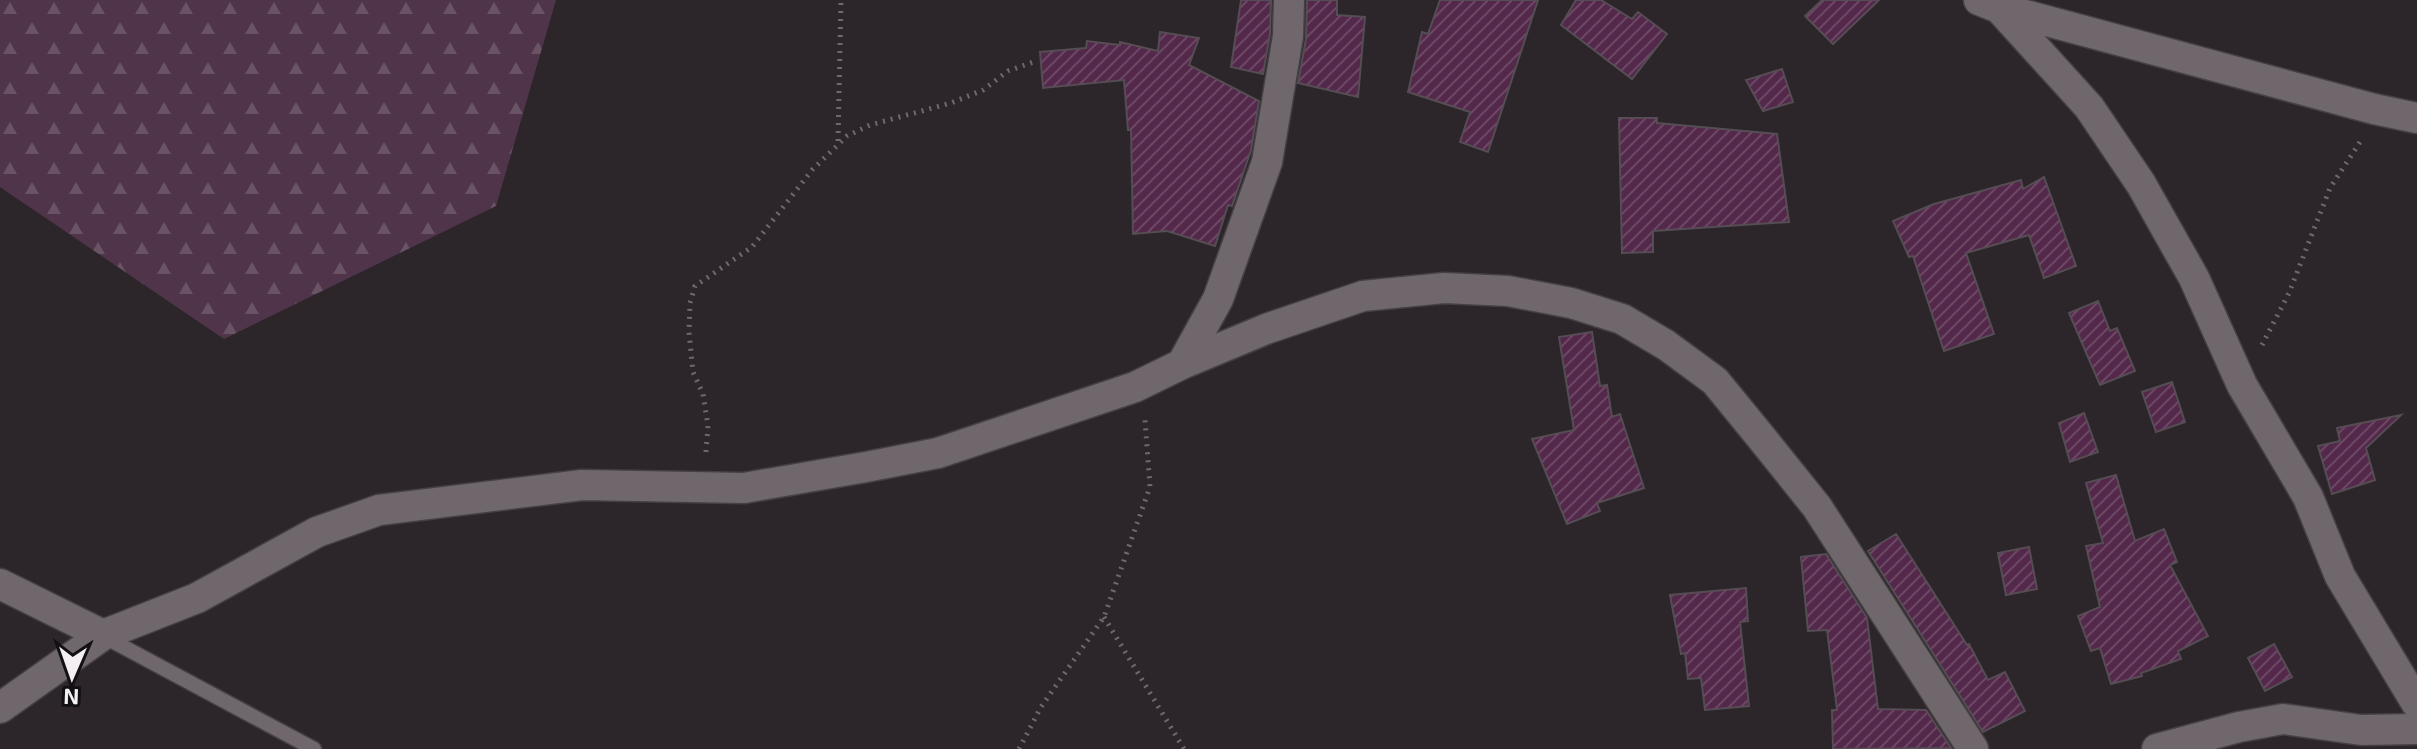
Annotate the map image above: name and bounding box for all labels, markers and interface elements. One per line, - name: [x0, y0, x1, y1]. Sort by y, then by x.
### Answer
- north arrow: [32, 637, 112, 717]
- text: N: [63, 685, 80, 711]

